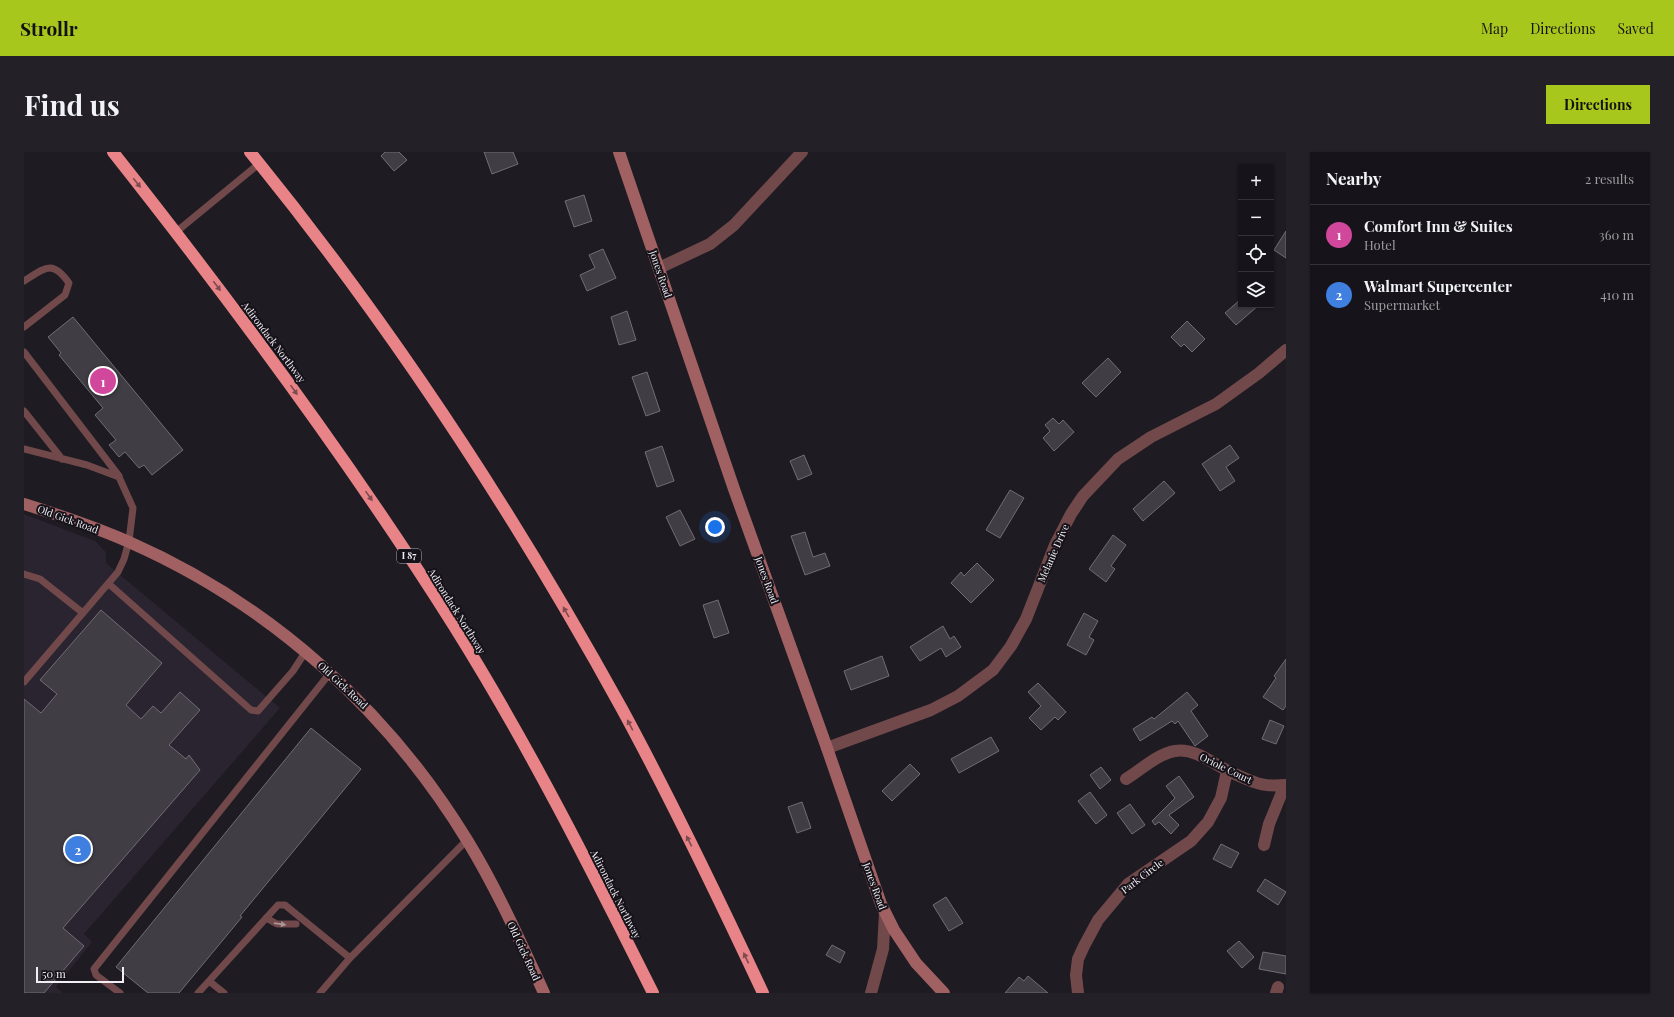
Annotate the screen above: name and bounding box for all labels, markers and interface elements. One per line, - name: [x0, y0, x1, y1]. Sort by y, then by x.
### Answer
- text: Strollr: [20, 15, 78, 41]
- text: Map: [1481, 19, 1508, 38]
- text: Directions: [1530, 19, 1596, 38]
- text: Saved: [1618, 19, 1654, 38]
- button: Directions: [1546, 85, 1650, 124]
- text: Find us: [24, 86, 120, 123]
- map controls: [1238, 164, 1274, 308]
- button: +: [1238, 164, 1274, 200]
- text: Nearby: [1326, 167, 1381, 189]
- text: 2 results: [1585, 170, 1634, 187]
- one-way arrow: [133, 177, 141, 188]
- button: −: [1238, 200, 1274, 236]
- text: Comfort Inn & Suites: [1364, 216, 1513, 236]
- text: 1: [1337, 226, 1341, 243]
- text: 360 m: [1599, 226, 1634, 243]
- button: locate: [1238, 236, 1274, 272]
- text: Hotel: [1364, 236, 1396, 253]
- street label: Jones Road: [646, 247, 676, 300]
- button: layers: [1238, 272, 1274, 308]
- text: Walmart Supercenter: [1364, 276, 1512, 296]
- one-way arrow: [212, 280, 221, 291]
- text: 2: [1336, 286, 1342, 303]
- text: 410 m: [1600, 286, 1634, 303]
- text: Supermarket: [1364, 296, 1440, 313]
- street label: Adirondack Northway: [238, 298, 309, 385]
- pin: 1: [90, 366, 116, 396]
- one-way arrow: [290, 385, 298, 395]
- one-way arrow: [365, 491, 373, 501]
- street label: Old Gick Road: [36, 502, 101, 537]
- your location: [705, 517, 725, 537]
- street label: Melanie Drive: [1034, 522, 1072, 584]
- road number: I 87: [397, 549, 421, 563]
- street label: Jones Road: [752, 553, 782, 606]
- street label: Adirondack Northway: [425, 565, 489, 656]
- one-way arrow: [562, 606, 569, 618]
- street label: Old Gick Road: [315, 658, 371, 712]
- one-way arrow: [627, 719, 634, 731]
- street label: Oriole Court: [1197, 749, 1255, 787]
- pin: 2: [65, 834, 91, 864]
- one-way arrow: [686, 835, 692, 847]
- street label: Adirondack Northway: [587, 846, 644, 941]
- street label: Park Circle: [1118, 855, 1166, 897]
- street label: Jones Road: [860, 859, 890, 912]
- street label: Old Gick Road: [504, 919, 544, 983]
- one-way arrow: [274, 921, 286, 927]
- one-way arrow: [743, 952, 749, 963]
- scale bar: [36, 965, 124, 984]
- text: 50 m: [42, 966, 66, 981]

